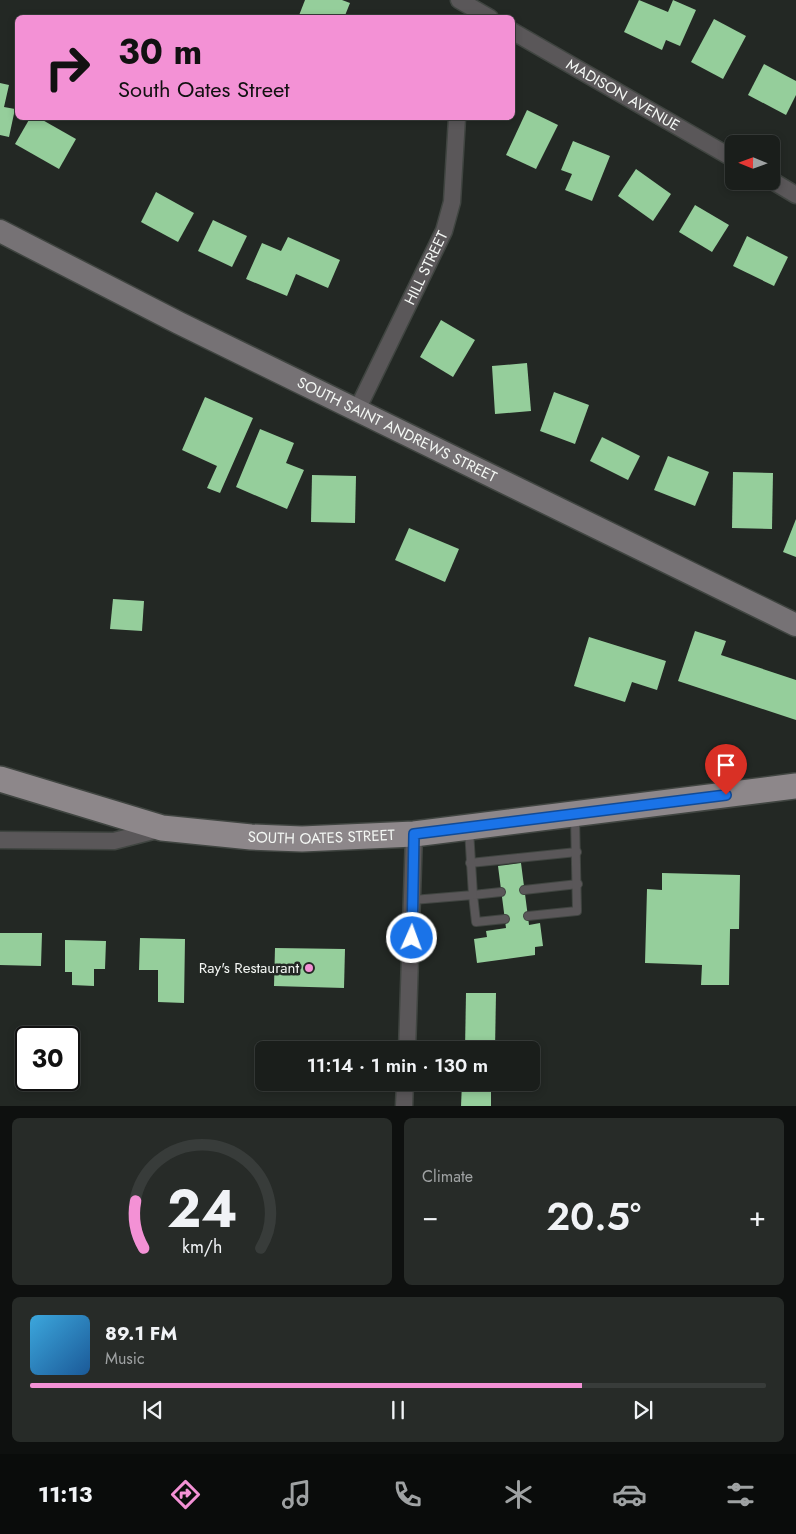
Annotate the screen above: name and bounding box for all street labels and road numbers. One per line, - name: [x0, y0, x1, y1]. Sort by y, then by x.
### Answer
- street label: MADISON AVENUE: [562, 53, 684, 136]
- street label: HILL STREET: [399, 227, 453, 309]
- street label: SOUTH SAINT ANDREWS STREET: [293, 372, 501, 488]
- street label: SOUTH OATES STREET: [247, 824, 395, 850]

